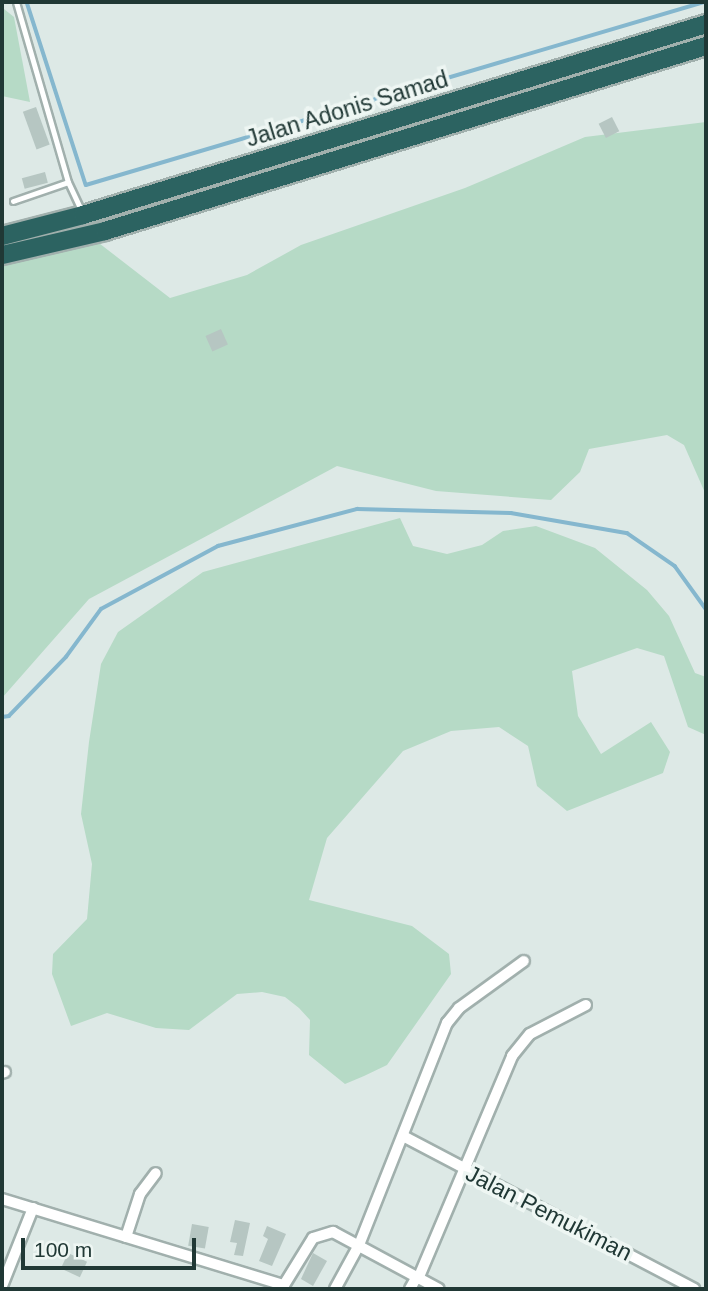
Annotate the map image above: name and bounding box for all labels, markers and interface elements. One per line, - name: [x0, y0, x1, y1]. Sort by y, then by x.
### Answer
- street label: Jalan Adonis Samad: [242, 65, 452, 153]
- street label: Jalan Pemukiman: [461, 1159, 637, 1267]
- scale bar: [24, 1224, 200, 1268]
- text: 100 m: [34, 1238, 92, 1261]

